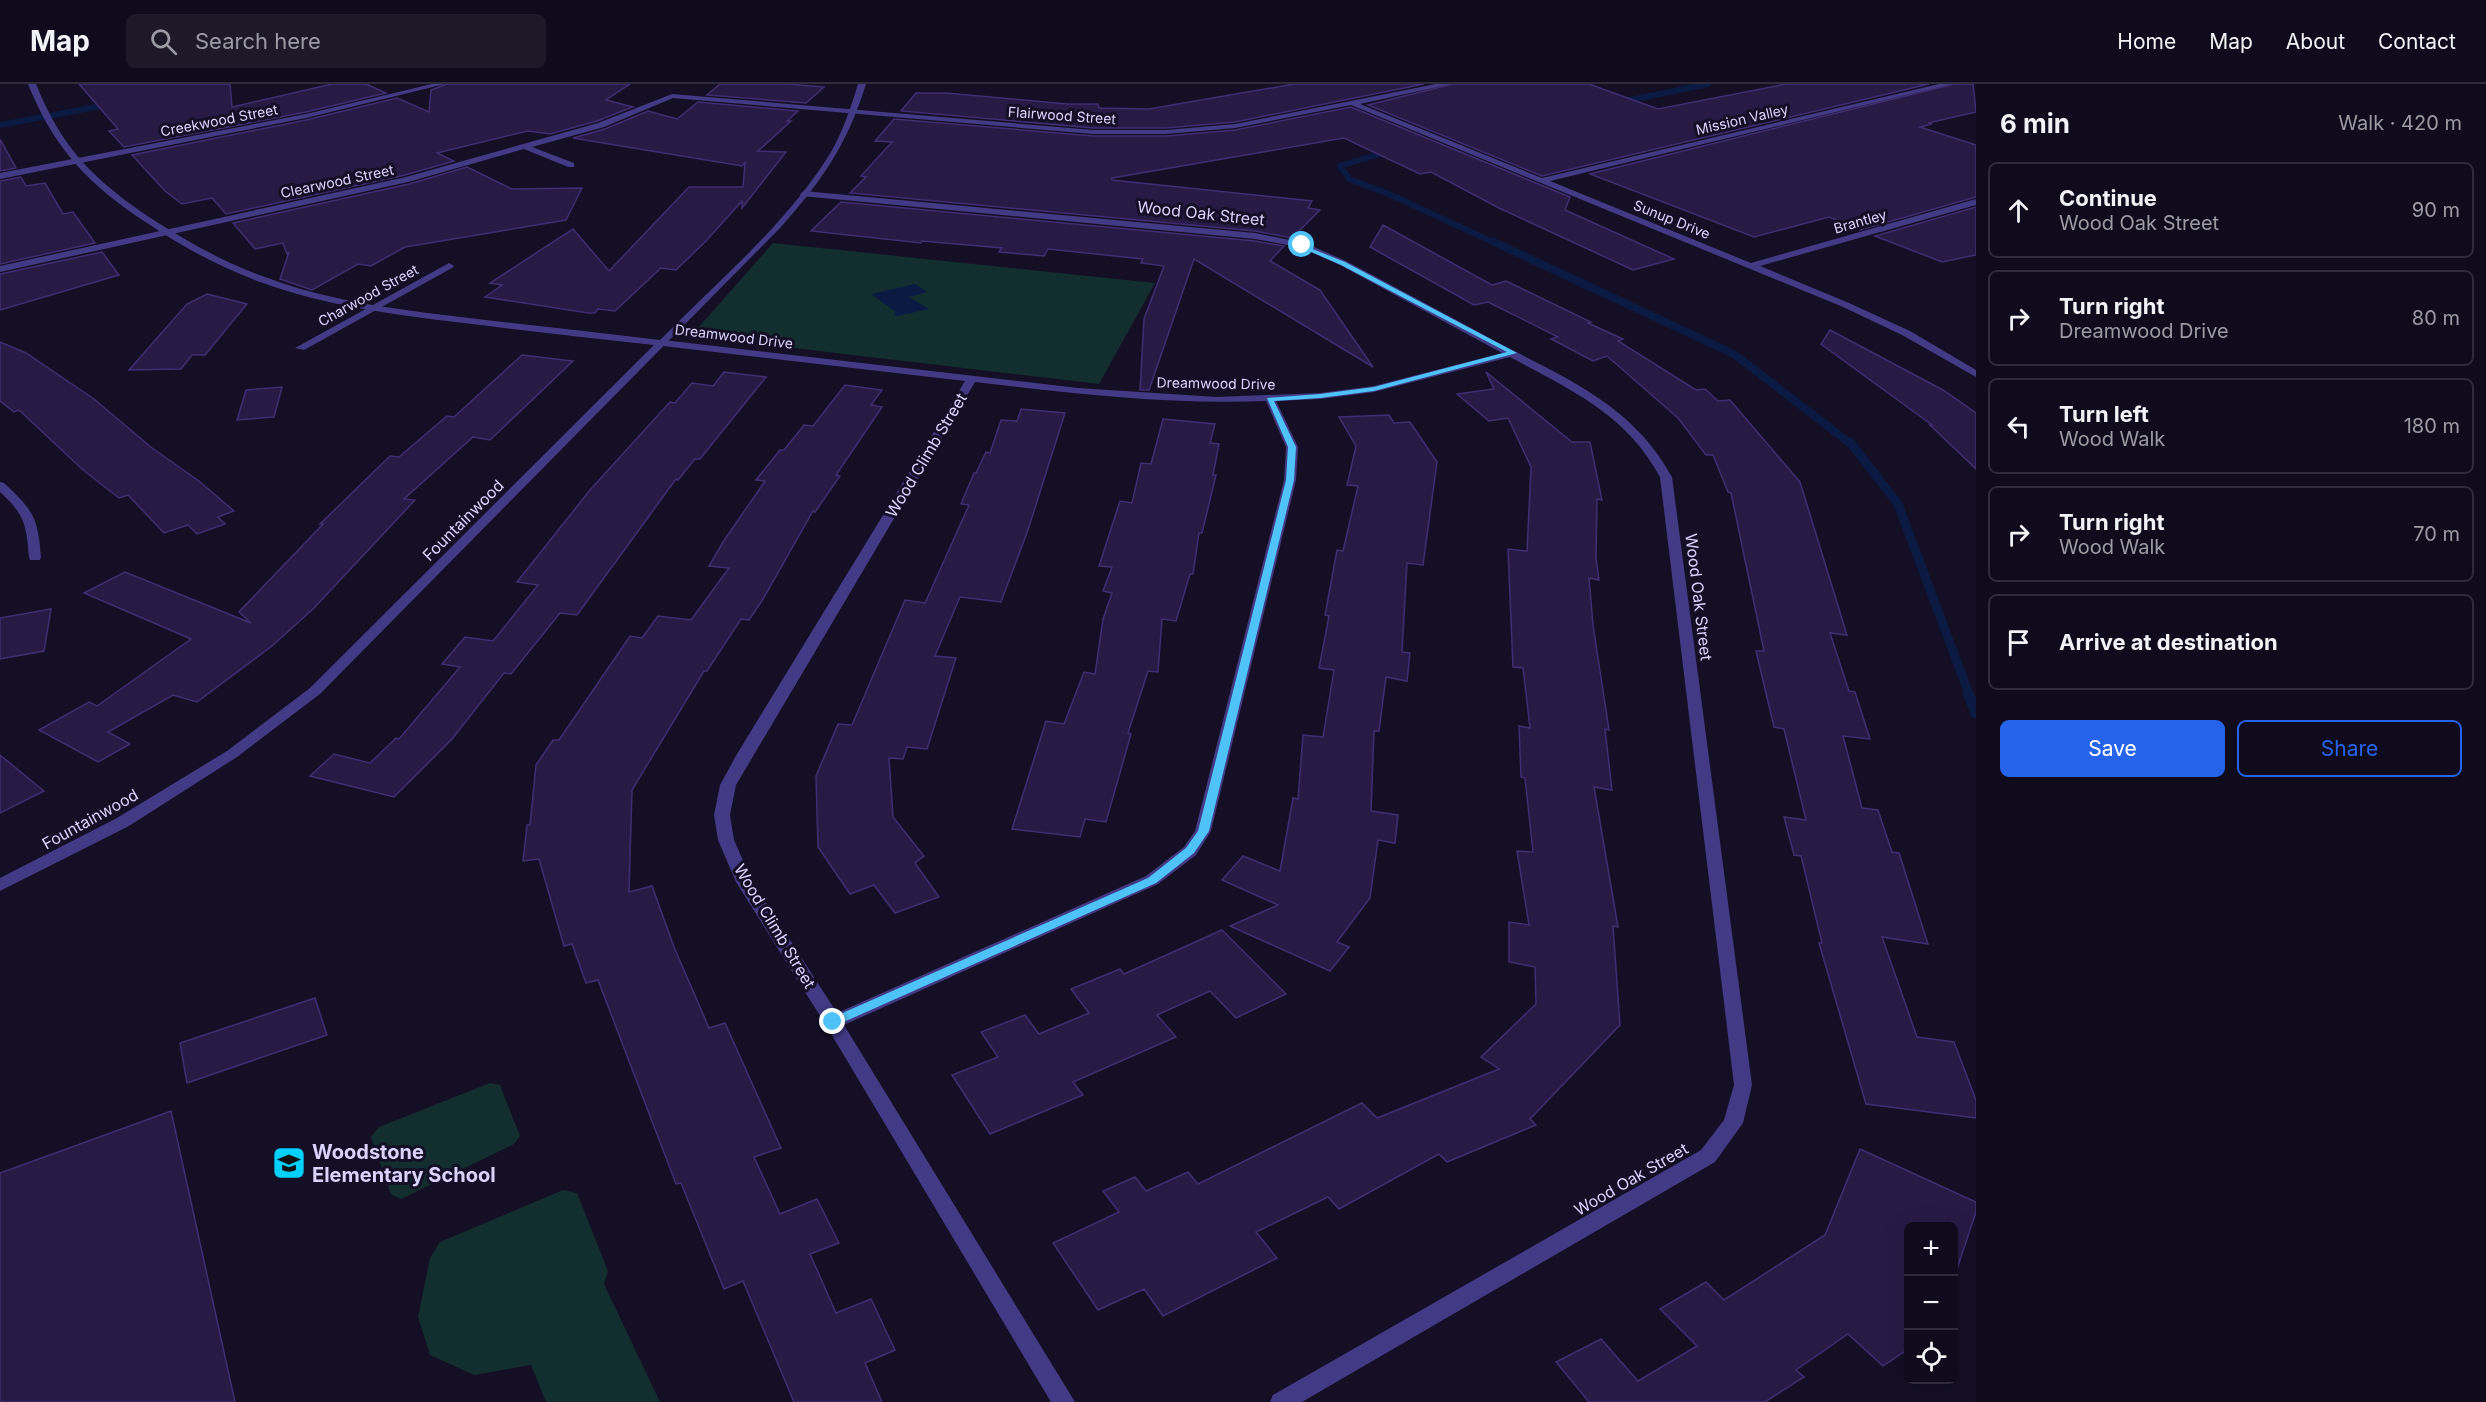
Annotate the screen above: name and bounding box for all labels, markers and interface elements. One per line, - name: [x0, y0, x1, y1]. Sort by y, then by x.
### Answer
- search box: [126, 14, 546, 68]
- text: Map: [30, 24, 90, 58]
- icon: search: [147, 25, 180, 58]
- text: Search here: [195, 28, 321, 54]
- text: Home: [2117, 29, 2176, 54]
- text: Map: [2209, 29, 2253, 54]
- text: About: [2286, 29, 2345, 54]
- text: Contact: [2378, 29, 2456, 54]
- street label: Creekwood Street: [159, 100, 280, 140]
- street label: Mission Valley: [1694, 100, 1790, 138]
- street label: Flairwood Street: [1007, 103, 1117, 127]
- text: 6 min: [2000, 108, 2070, 139]
- text: Walk · 420 m: [2338, 111, 2462, 135]
- street label: Clearwood Street: [279, 161, 396, 201]
- text: Continue: [2059, 185, 2157, 211]
- icon: ahead: [2002, 194, 2035, 227]
- street label: Wood Oak Street: [1136, 196, 1266, 230]
- street label: Sunup Drive: [1631, 196, 1713, 242]
- text: 90 m: [2412, 198, 2460, 222]
- street label: Brantley: [1832, 205, 1889, 237]
- text: Wood Oak Street: [2059, 211, 2219, 235]
- route start: [1288, 231, 1314, 257]
- street label: Charwood Street: [315, 260, 421, 330]
- text: Turn right: [2059, 293, 2165, 319]
- icon: right: [2002, 302, 2035, 335]
- text: 80 m: [2412, 306, 2460, 330]
- text: Dreamwood Drive: [2059, 319, 2229, 343]
- street label: Dreamwood Drive: [674, 320, 794, 352]
- street label: Dreamwood Drive: [1156, 373, 1276, 393]
- street label: Wood Climb Street: [881, 389, 971, 521]
- text: Turn left: [2059, 401, 2149, 427]
- icon: left: [2002, 410, 2035, 443]
- text: 180 m: [2404, 414, 2460, 438]
- text: Wood Walk: [2059, 427, 2165, 451]
- street label: Fountainwood: [418, 475, 508, 565]
- text: Turn right: [2059, 509, 2165, 535]
- icon: right: [2002, 518, 2035, 551]
- text: 70 m: [2413, 522, 2460, 546]
- street label: Wood Oak Street: [1681, 532, 1717, 662]
- text: Wood Walk: [2059, 535, 2165, 559]
- icon: arrive: [2002, 626, 2035, 659]
- text: Arrive at destination: [2059, 629, 2278, 655]
- button: Save: [2000, 720, 2225, 777]
- button: Share: [2237, 720, 2462, 777]
- street label: Fountainwood: [38, 784, 142, 854]
- street label: Wood Climb Street: [730, 860, 820, 992]
- route end: [819, 1008, 845, 1034]
- street label: Wood Oak Street: [1571, 1138, 1691, 1220]
- place label: Woodstone Elementary School: [312, 1140, 496, 1187]
- school or university icon: Woodstone Elementary School: [271, 1145, 307, 1181]
- map controls: [1904, 1222, 1958, 1384]
- button: +: [1904, 1222, 1958, 1276]
- button: −: [1904, 1276, 1958, 1330]
- button: locate: [1904, 1330, 1958, 1384]

